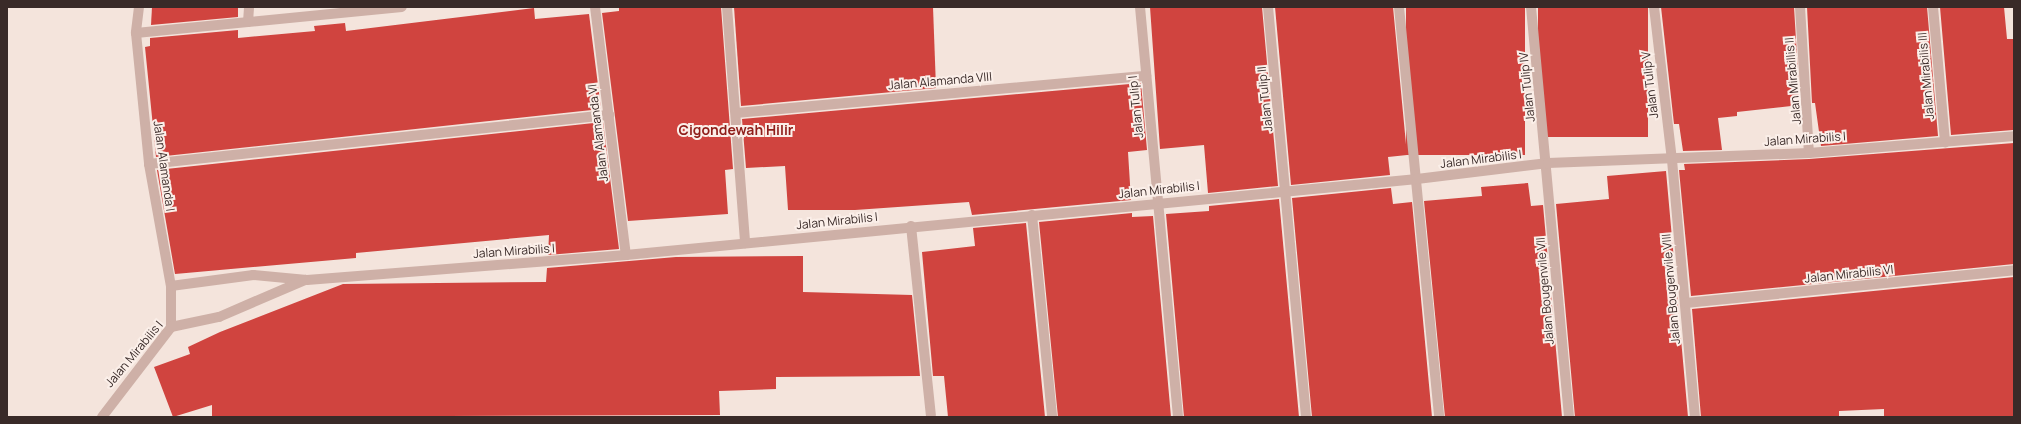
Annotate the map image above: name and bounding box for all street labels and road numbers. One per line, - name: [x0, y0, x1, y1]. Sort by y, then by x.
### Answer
- street label: Jalan Mirabilis III: [1915, 32, 1937, 120]
- street label: Jalan Mirabillis II: [1782, 37, 1804, 125]
- street label: Jalan Tulip IV: [1516, 51, 1538, 123]
- street label: Jalan Tulip V: [1639, 51, 1661, 119]
- street label: Jalan Tulip II: [1254, 66, 1276, 132]
- street label: Jalan Alamanda VIII: [888, 69, 992, 93]
- street label: Jalan Tulip I: [1126, 75, 1146, 139]
- street label: Jalan Alamanda VI: [585, 83, 611, 183]
- street label: Jalan Alamanda I: [151, 120, 177, 212]
- street label: Jalan Mirabilis I: [1764, 129, 1846, 149]
- street label: Jalan Mirabilis I: [1439, 147, 1523, 171]
- street label: Jalan Mirabilis I: [1118, 179, 1200, 201]
- street label: Jalan Mirabilis I: [796, 210, 878, 232]
- street label: Jalan Bougenvile VIII: [1659, 233, 1683, 345]
- street label: Jalan Bougenvile VII: [1533, 237, 1557, 345]
- street label: Jalan Mirabilis I: [473, 241, 555, 261]
- street label: Jalan Mirabilis VI: [1804, 262, 1894, 286]
- street label: Jalan Mirabilis I: [102, 318, 166, 390]

